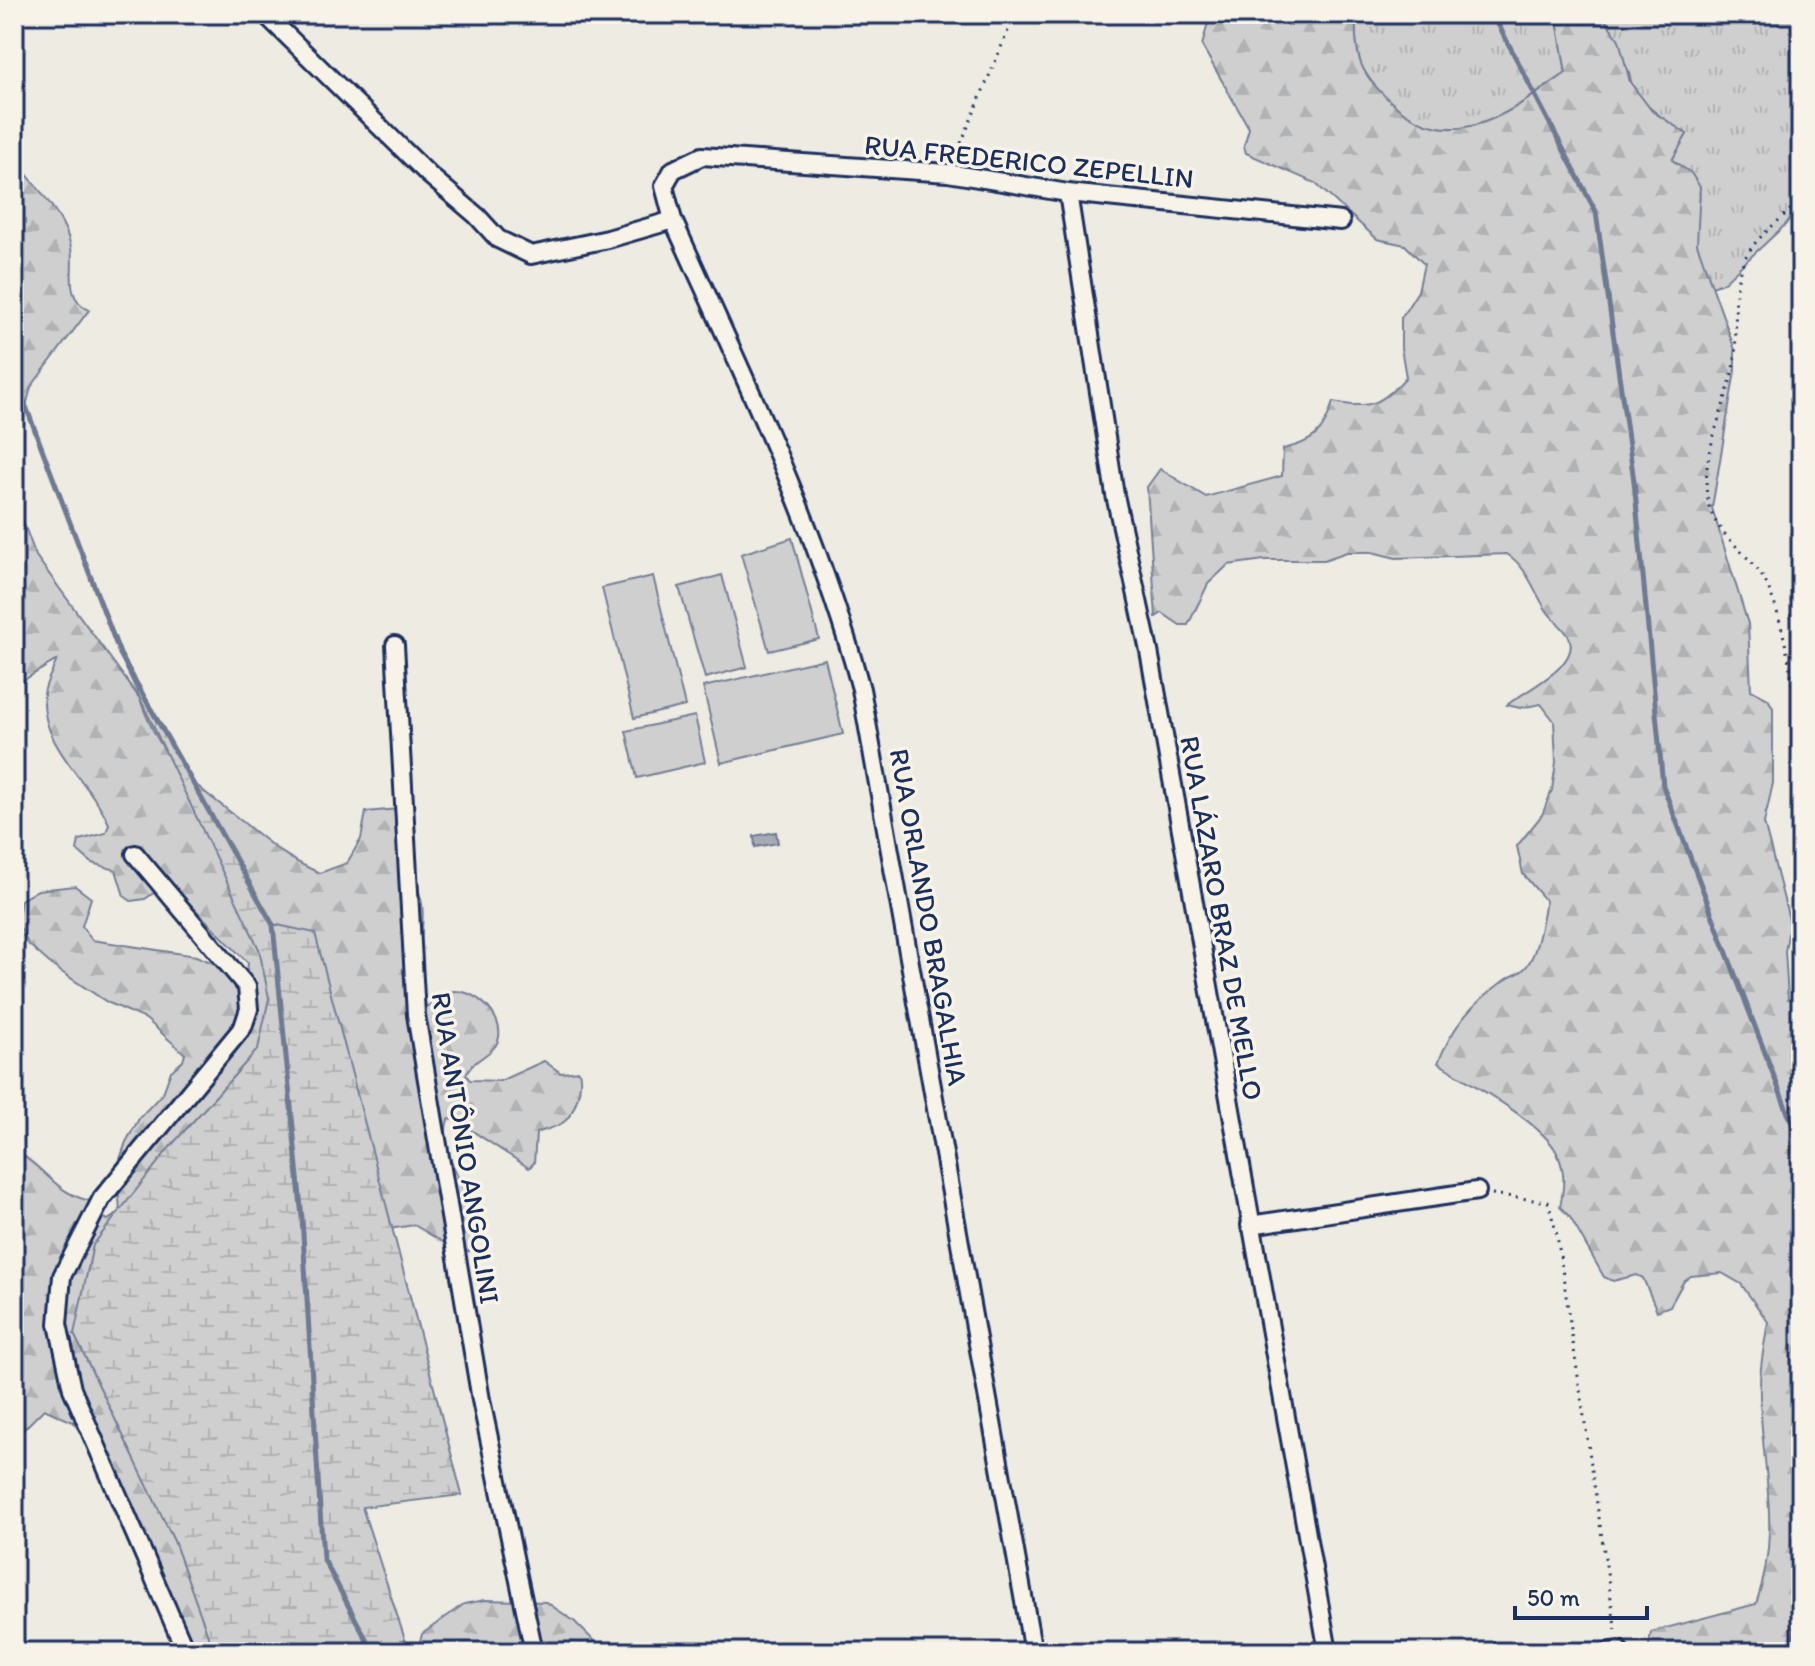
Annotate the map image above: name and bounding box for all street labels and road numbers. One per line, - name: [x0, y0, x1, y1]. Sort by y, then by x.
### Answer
- street label: RUA FREDERICO ZEPELLIN: [863, 127, 1195, 195]
- street label: RUA LÁZARO BRAZ DE MELLO: [1173, 733, 1271, 1103]
- street label: RUA ORLANDO BRAGALHIA: [883, 746, 975, 1088]
- street label: RUA ANTÔNIO ANGOLINI: [425, 989, 507, 1307]

